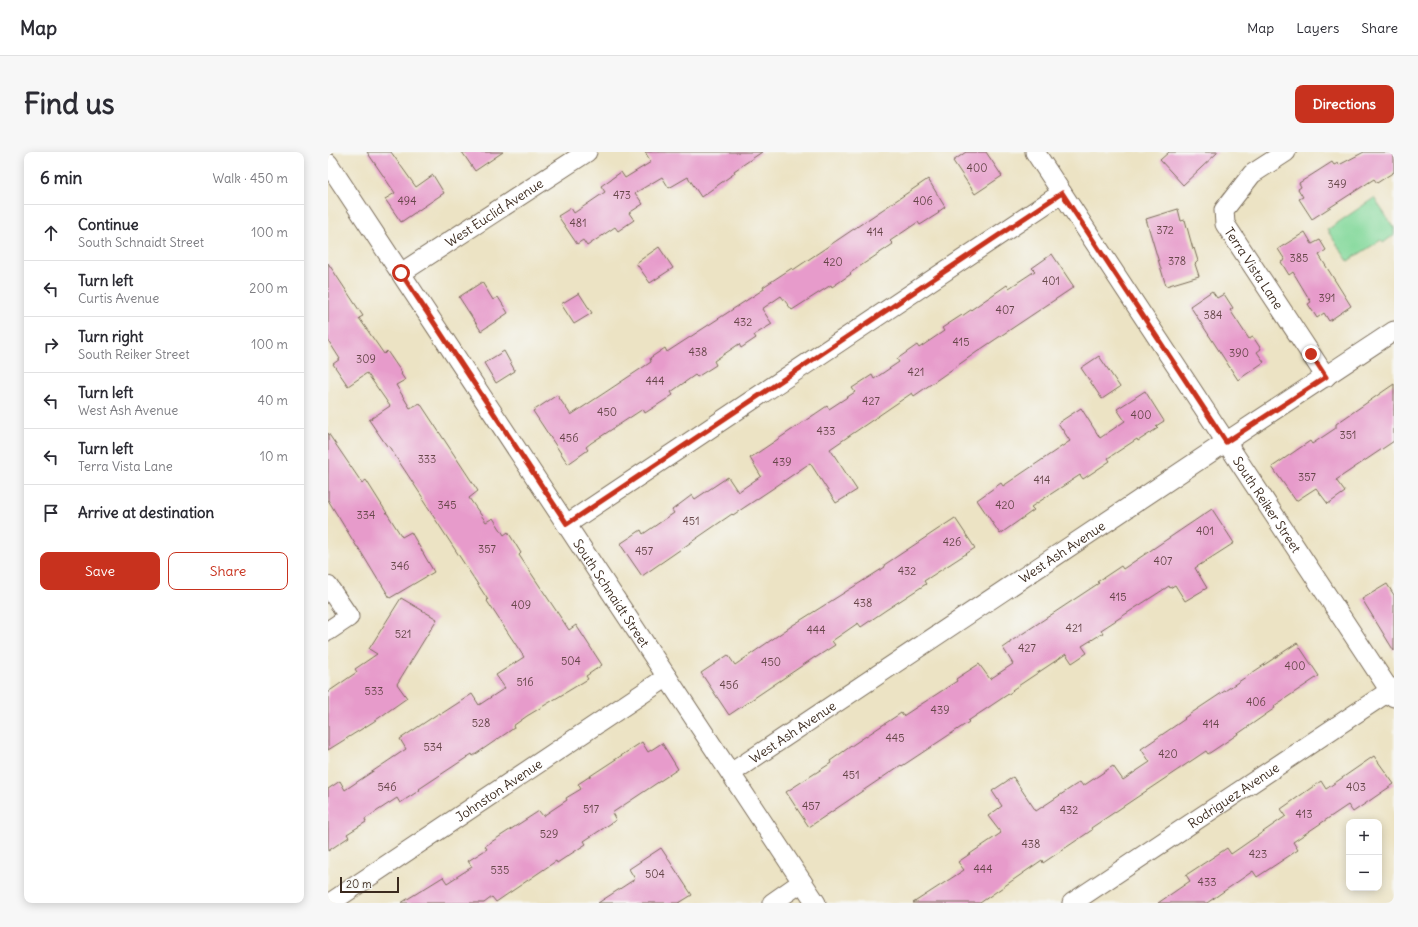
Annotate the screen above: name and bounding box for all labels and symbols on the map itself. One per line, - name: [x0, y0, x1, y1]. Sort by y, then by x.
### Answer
- house number: 400: [967, 161, 987, 175]
- street label: West Euclid Avenue: [442, 175, 547, 251]
- house number: 349: [1328, 177, 1346, 191]
- house number: 473: [613, 188, 631, 202]
- house number: 494: [397, 194, 417, 208]
- house number: 406: [913, 194, 933, 208]
- house number: 481: [569, 216, 587, 230]
- house number: 372: [1156, 223, 1174, 237]
- street label: Terra Vista Lane: [1220, 224, 1287, 313]
- house number: 414: [867, 225, 883, 239]
- house number: 385: [1290, 251, 1308, 265]
- house number: 378: [1168, 254, 1186, 268]
- house number: 420: [823, 255, 843, 269]
- route start: [392, 264, 410, 282]
- house number: 401: [1042, 274, 1060, 288]
- house number: 391: [1319, 291, 1335, 305]
- house number: 407: [996, 303, 1015, 317]
- house number: 384: [1204, 308, 1222, 322]
- house number: 432: [734, 315, 752, 329]
- house number: 415: [953, 335, 969, 349]
- house number: 438: [689, 345, 707, 359]
- route end: [1302, 345, 1320, 363]
- house number: 390: [1229, 346, 1249, 360]
- house number: 309: [356, 352, 376, 366]
- house number: 421: [908, 365, 924, 379]
- house number: 444: [645, 374, 665, 388]
- house number: 427: [862, 394, 880, 408]
- house number: 450: [597, 405, 617, 419]
- house number: 400: [1131, 408, 1151, 422]
- house number: 433: [817, 424, 835, 438]
- house number: 351: [1340, 428, 1356, 442]
- house number: 456: [559, 431, 579, 445]
- house number: 333: [418, 452, 436, 466]
- street label: South Reiker Street: [1229, 453, 1305, 557]
- house number: 439: [773, 455, 791, 469]
- house number: 357: [1298, 470, 1317, 484]
- house number: 414: [1034, 473, 1050, 487]
- house number: 345: [438, 498, 456, 512]
- house number: 420: [995, 498, 1015, 512]
- house number: 334: [357, 508, 375, 522]
- house number: 451: [682, 514, 700, 528]
- street label: West Ash Avenue: [1016, 517, 1109, 587]
- house number: 401: [1196, 524, 1214, 538]
- house number: 426: [943, 535, 961, 549]
- street label: South Schnaidt Street: [569, 536, 653, 651]
- house number: 357: [478, 542, 497, 556]
- house number: 457: [635, 544, 654, 558]
- house number: 407: [1154, 554, 1173, 568]
- house number: 346: [391, 559, 409, 573]
- house number: 432: [898, 564, 916, 578]
- house number: 415: [1110, 590, 1126, 604]
- house number: 438: [854, 596, 872, 610]
- house number: 409: [511, 598, 531, 612]
- house number: 421: [1066, 621, 1082, 635]
- house number: 444: [806, 623, 826, 637]
- house number: 521: [395, 627, 411, 641]
- house number: 427: [1018, 641, 1036, 655]
- house number: 504: [561, 654, 581, 668]
- house number: 450: [761, 655, 781, 669]
- house number: 400: [1285, 659, 1305, 673]
- house number: 516: [516, 675, 534, 689]
- house number: 456: [719, 678, 739, 692]
- house number: 533: [365, 684, 383, 698]
- house number: 406: [1246, 695, 1266, 709]
- street label: West Ash Avenue: [746, 697, 839, 767]
- house number: 439: [931, 703, 949, 717]
- house number: 528: [472, 716, 490, 730]
- house number: 414: [1203, 717, 1219, 731]
- house number: 445: [885, 731, 905, 745]
- house number: 534: [424, 740, 442, 754]
- house number: 420: [1158, 747, 1178, 761]
- street label: Johnston Avenue: [452, 755, 545, 825]
- street label: Rodriguez Avenue: [1185, 759, 1282, 832]
- house number: 451: [842, 768, 860, 782]
- house number: 546: [377, 780, 397, 794]
- house number: 403: [1346, 780, 1366, 794]
- house number: 457: [802, 799, 821, 813]
- house number: 517: [583, 802, 600, 816]
- house number: 432: [1060, 803, 1078, 817]
- house number: 413: [1296, 807, 1312, 821]
- house number: 529: [540, 827, 558, 841]
- house number: 438: [1022, 837, 1040, 851]
- house number: 423: [1249, 847, 1267, 861]
- house number: 444: [973, 862, 993, 876]
- house number: 535: [491, 863, 509, 877]
- house number: 504: [645, 867, 665, 881]
- scale bar: [340, 875, 399, 894]
- house number: 433: [1198, 875, 1216, 889]

